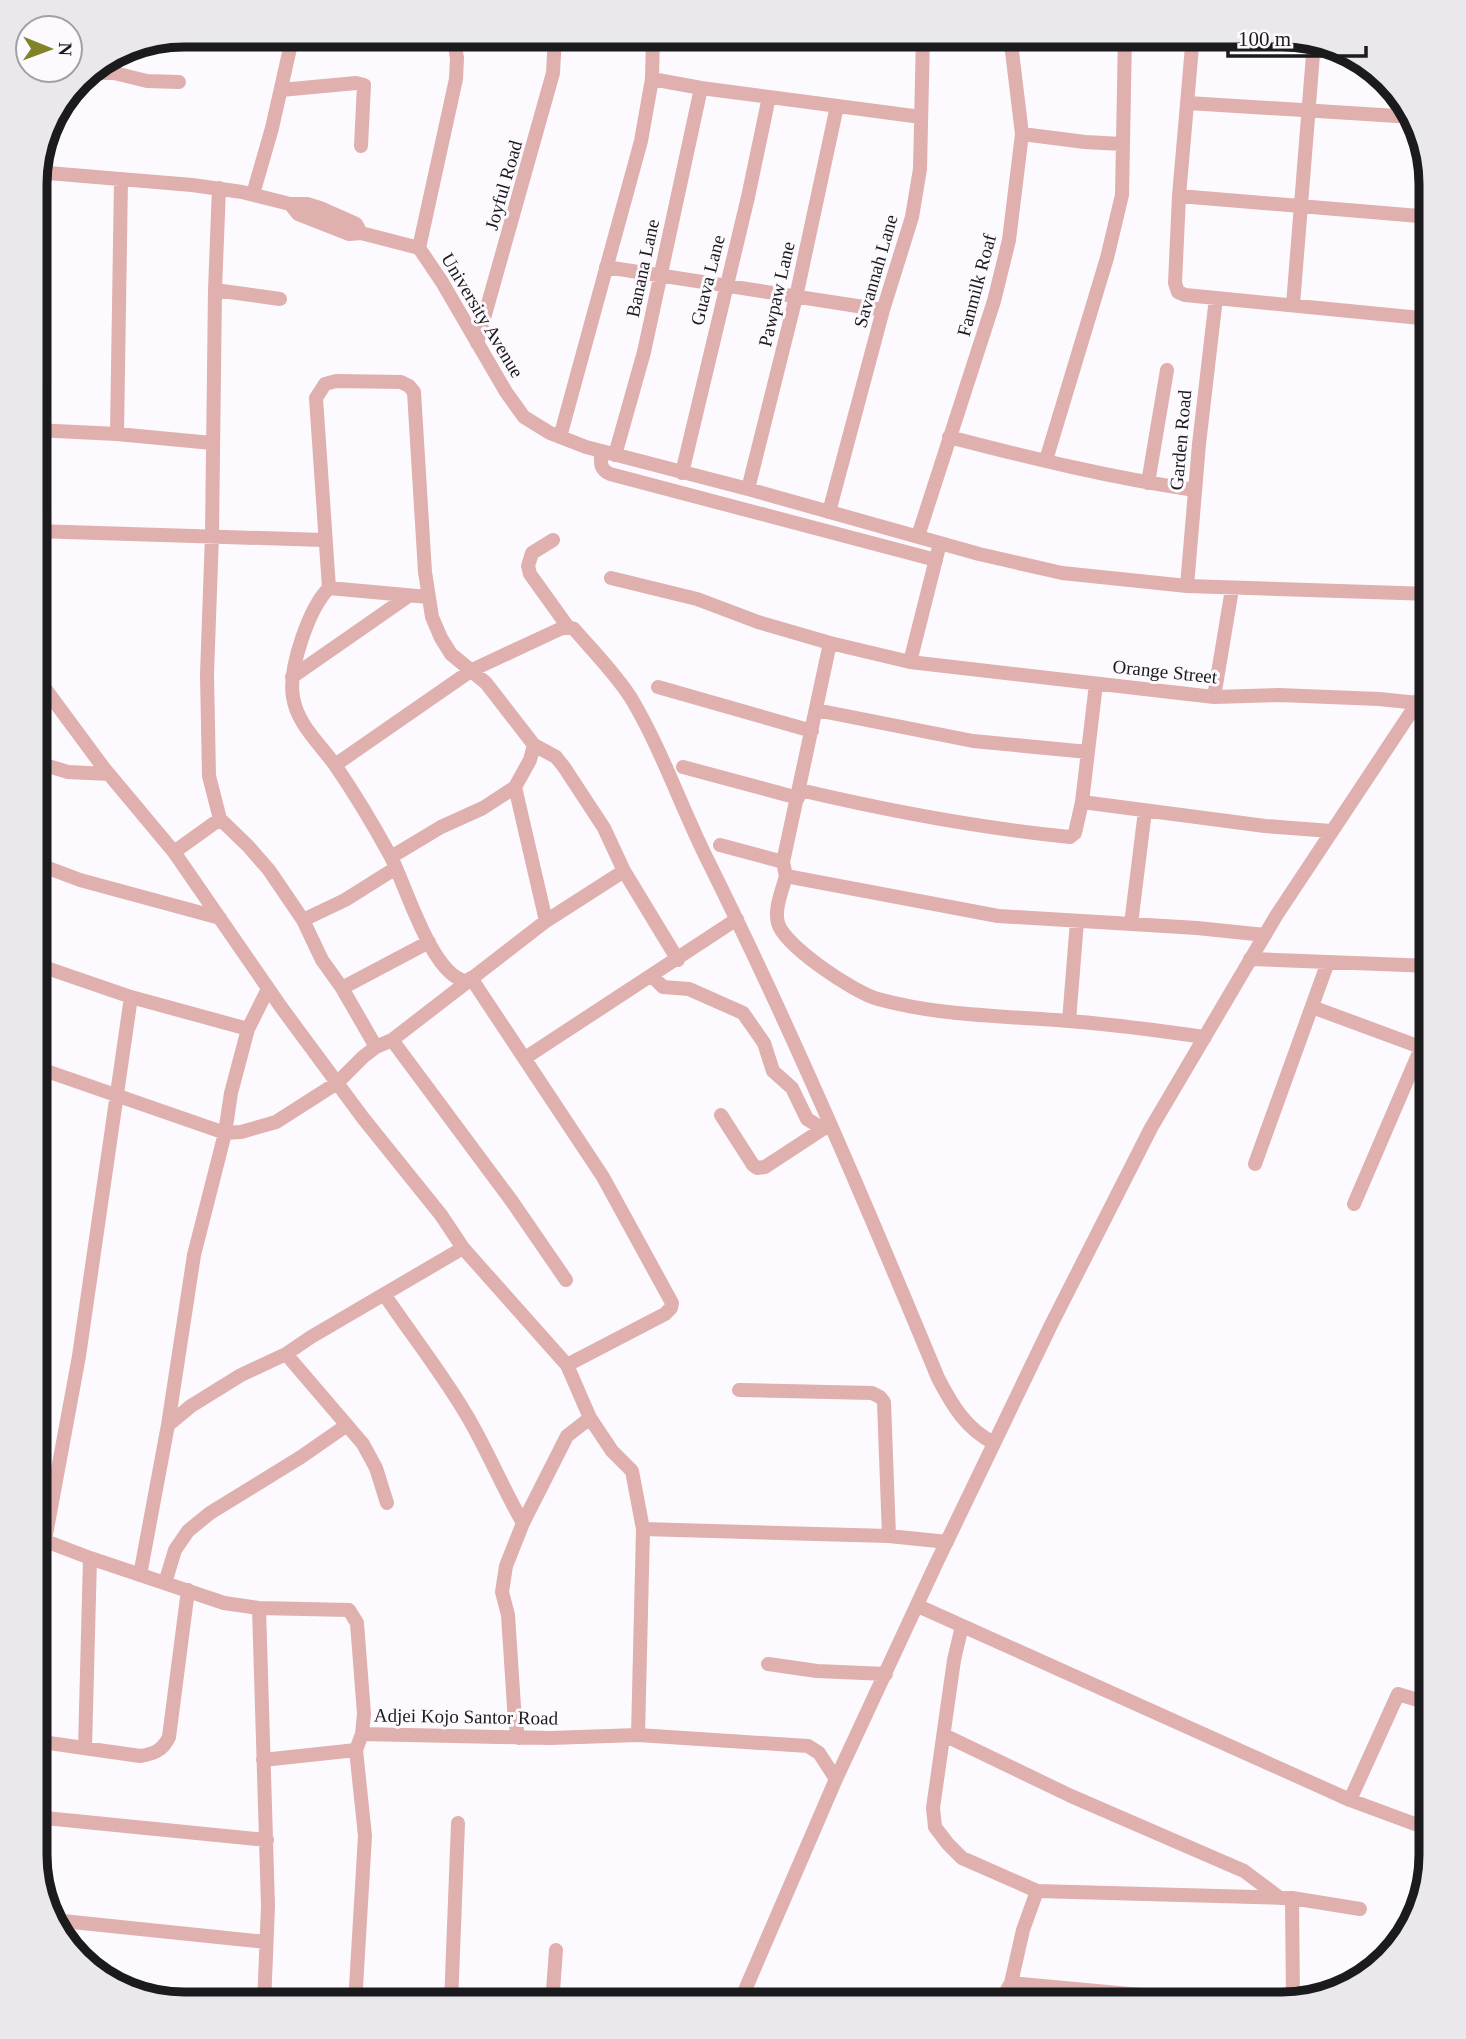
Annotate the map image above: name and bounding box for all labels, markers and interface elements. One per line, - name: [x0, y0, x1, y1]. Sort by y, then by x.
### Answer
- north arrow: [14, 14, 84, 84]
- scale bar: [1228, 14, 1366, 58]
- text: 100 m: [1238, 27, 1291, 51]
- text: N: [55, 42, 76, 57]
- street label: Joyful Road: [481, 137, 526, 232]
- street label: Savannah Lane: [849, 212, 902, 330]
- street label: Banana Lane: [622, 217, 663, 319]
- street label: Fanmilk Roaf: [953, 231, 1000, 339]
- street label: Guava Lane: [686, 233, 729, 327]
- street label: Pawpaw Lane: [754, 240, 799, 349]
- street label: University Avenue: [437, 249, 528, 381]
- street label: Garden Road: [1166, 388, 1195, 491]
- street label: Orange Street: [1112, 656, 1219, 688]
- street label: Adjei Kojo Santor Road: [374, 1704, 559, 1729]

